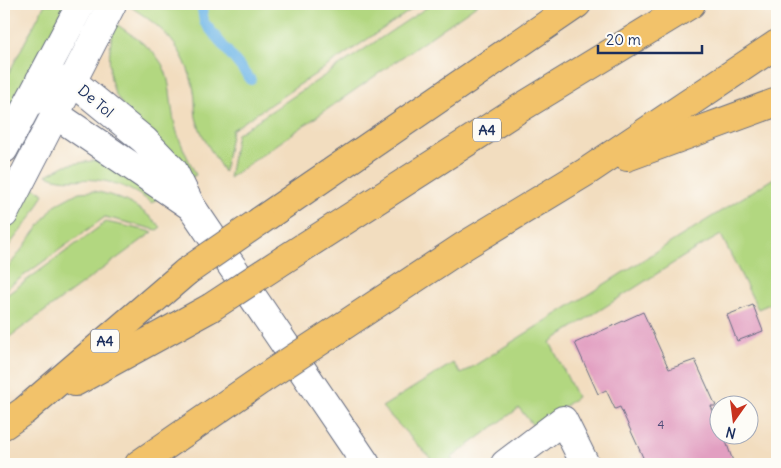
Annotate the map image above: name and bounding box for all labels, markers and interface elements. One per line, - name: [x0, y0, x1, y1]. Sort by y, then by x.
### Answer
- scale bar: [598, 22, 702, 54]
- text: 20 m: [606, 30, 641, 49]
- street label: De Tol: [74, 81, 118, 121]
- road number: A4: [473, 118, 501, 142]
- road number: A4: [91, 330, 119, 352]
- north arrow: [708, 396, 758, 446]
- house number: 4: [658, 417, 665, 432]
- text: N: [724, 423, 738, 443]

